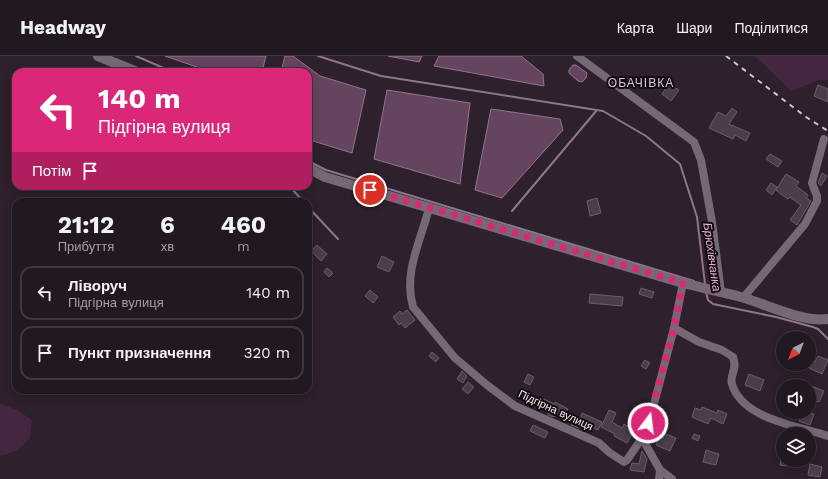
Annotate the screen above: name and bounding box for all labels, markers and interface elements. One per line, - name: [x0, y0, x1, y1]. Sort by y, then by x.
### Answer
- text: Headway: [20, 16, 106, 39]
- text: Карта: [617, 20, 654, 36]
- text: Шари: [676, 20, 712, 36]
- text: Поділитися: [734, 20, 808, 36]
- district label: ОБАЧІВКА: [608, 76, 674, 90]
- text: 140 m: [98, 82, 181, 115]
- icon: left: [32, 84, 84, 136]
- text: Підгірна вулиця: [98, 116, 231, 137]
- icon: arrive: [79, 160, 101, 182]
- text: Потім: [32, 162, 71, 180]
- pin: [353, 173, 387, 207]
- icon: arrive: [359, 179, 381, 201]
- text: 21:12: [58, 211, 114, 239]
- text: 6: [160, 211, 175, 239]
- text: 460: [221, 211, 266, 239]
- water label: Брюхівчанка: [700, 222, 724, 293]
- text: Прибуття: [58, 239, 114, 254]
- text: хв: [161, 239, 174, 254]
- text: m: [237, 239, 250, 254]
- text: Ліворуч: [68, 277, 127, 295]
- icon: left: [34, 282, 56, 304]
- text: 140 m: [246, 284, 290, 302]
- text: Підгірна вулиця: [68, 295, 164, 310]
- north arrow: [776, 331, 816, 371]
- map controls: [776, 331, 816, 467]
- icon: arrive: [34, 342, 56, 364]
- text: Пункт призначення: [68, 344, 211, 362]
- text: 320 m: [244, 344, 290, 362]
- button: sound: [776, 379, 816, 419]
- street label: Підгірна вулиця: [516, 387, 595, 433]
- position arrow: [627, 402, 669, 444]
- button: layers: [776, 427, 816, 467]

